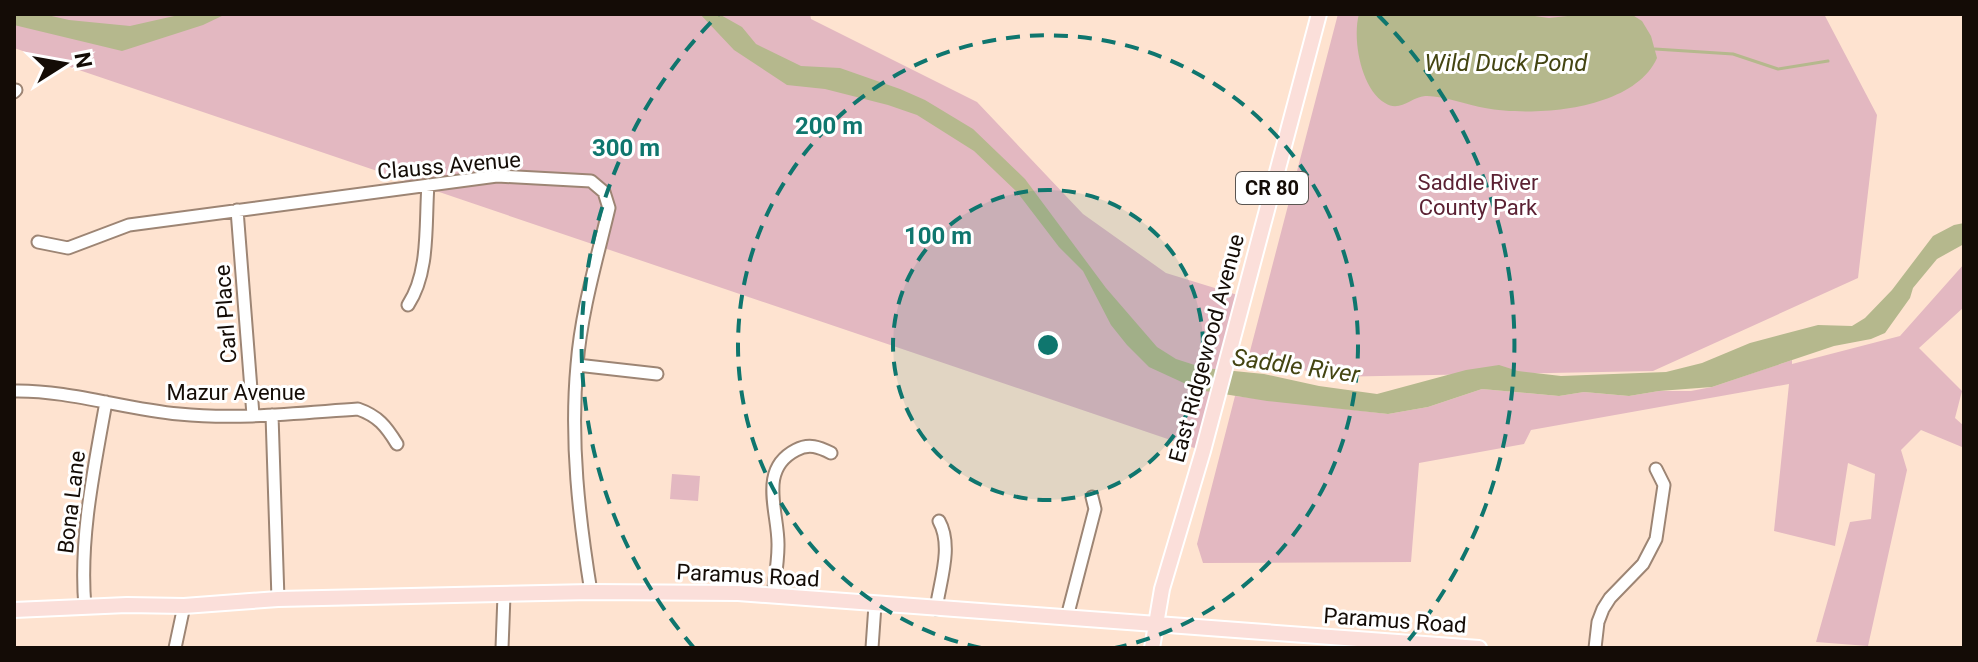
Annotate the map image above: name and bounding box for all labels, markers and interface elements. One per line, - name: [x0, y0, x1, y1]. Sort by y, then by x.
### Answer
- north arrow: [24, 24, 104, 104]
- water label: Wild Duck Pond: [1425, 49, 1588, 77]
- text: N: [69, 50, 97, 70]
- text: 200 m: [795, 112, 863, 140]
- text: 300 m: [592, 134, 660, 162]
- street label: Clauss Avenue: [376, 147, 522, 184]
- park label: Saddle River County Park: [1418, 170, 1539, 220]
- road number: CR 80: [1236, 172, 1308, 204]
- text: 100 m: [904, 222, 972, 250]
- street label: East Ridgewood Avenue: [1164, 231, 1249, 465]
- street label: Carl Place: [210, 264, 241, 364]
- centre of rings: [1034, 331, 1062, 359]
- water label: Saddle River: [1231, 343, 1362, 389]
- street label: Mazur Avenue: [166, 380, 306, 405]
- street label: Bona Lane: [53, 449, 90, 555]
- street label: Paramus Road: [676, 559, 820, 592]
- street label: Paramus Road: [1323, 603, 1467, 638]

